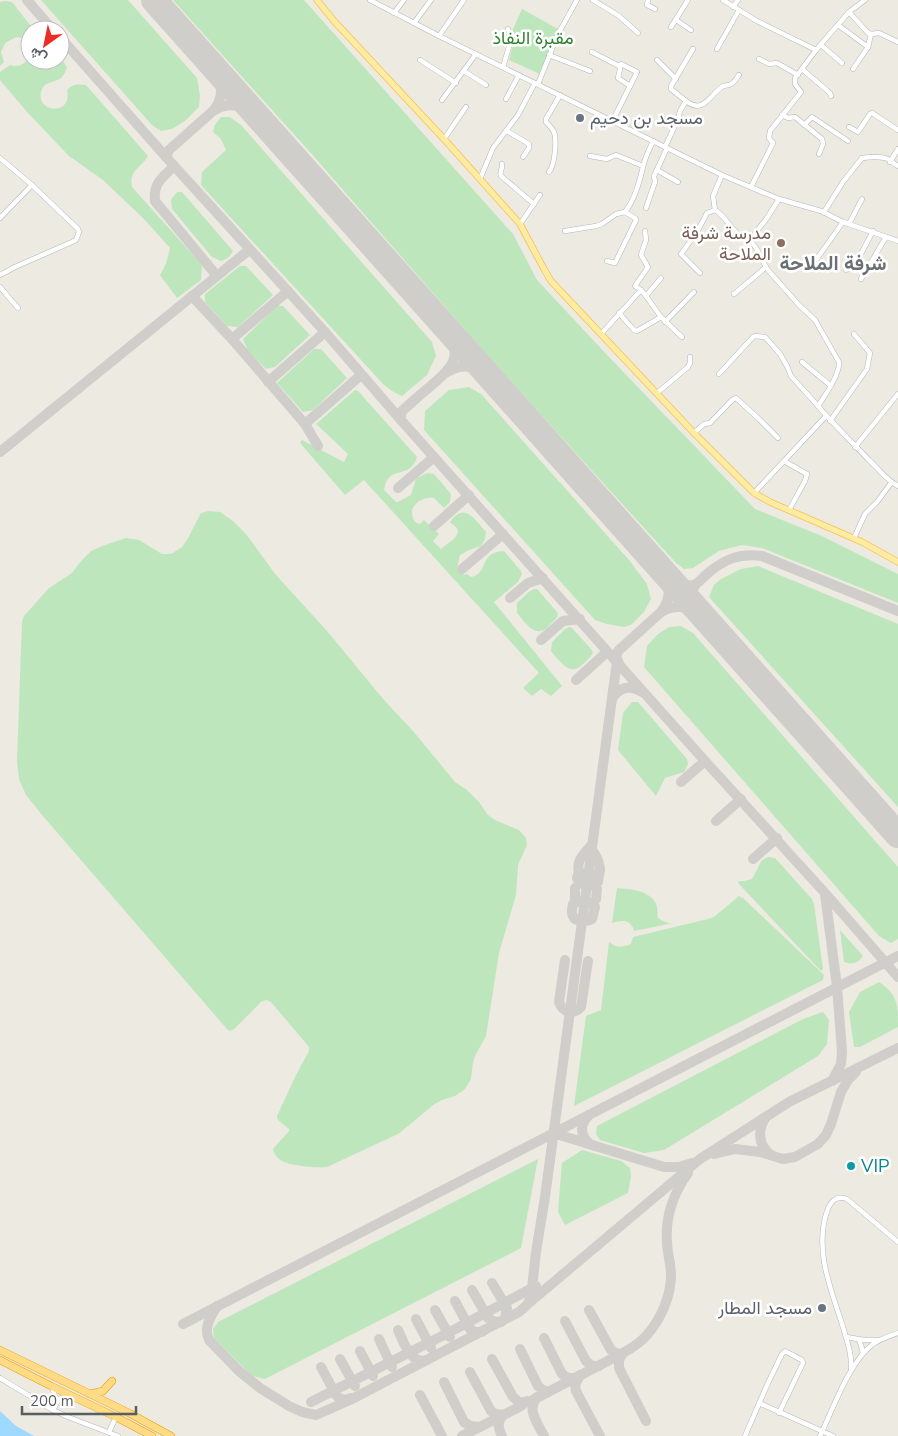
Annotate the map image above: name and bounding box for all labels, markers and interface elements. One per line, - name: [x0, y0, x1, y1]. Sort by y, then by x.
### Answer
- north arrow: [20, 20, 70, 70]
- park label: مقبرة النفاذ: [492, 26, 574, 50]
- text: ش: [26, 43, 50, 68]
- place label: مسجد بن دحيم: [590, 106, 703, 130]
- marker: مسجد بن دحيم: [574, 112, 586, 124]
- place label: مدرسة شرفة الملاحة: [681, 221, 771, 266]
- marker: مدرسة شرفة الملاحة: [775, 237, 787, 249]
- district label: شرفة الملاحة: [779, 250, 887, 277]
- place label: VIP: [860, 1154, 889, 1178]
- marker: VIP: [845, 1160, 857, 1172]
- place label: مسجد المطار: [717, 1296, 812, 1320]
- marker: مسجد المطار: [816, 1302, 828, 1314]
- scale bar: [22, 1384, 136, 1416]
- text: 200 m: [30, 1391, 74, 1411]

